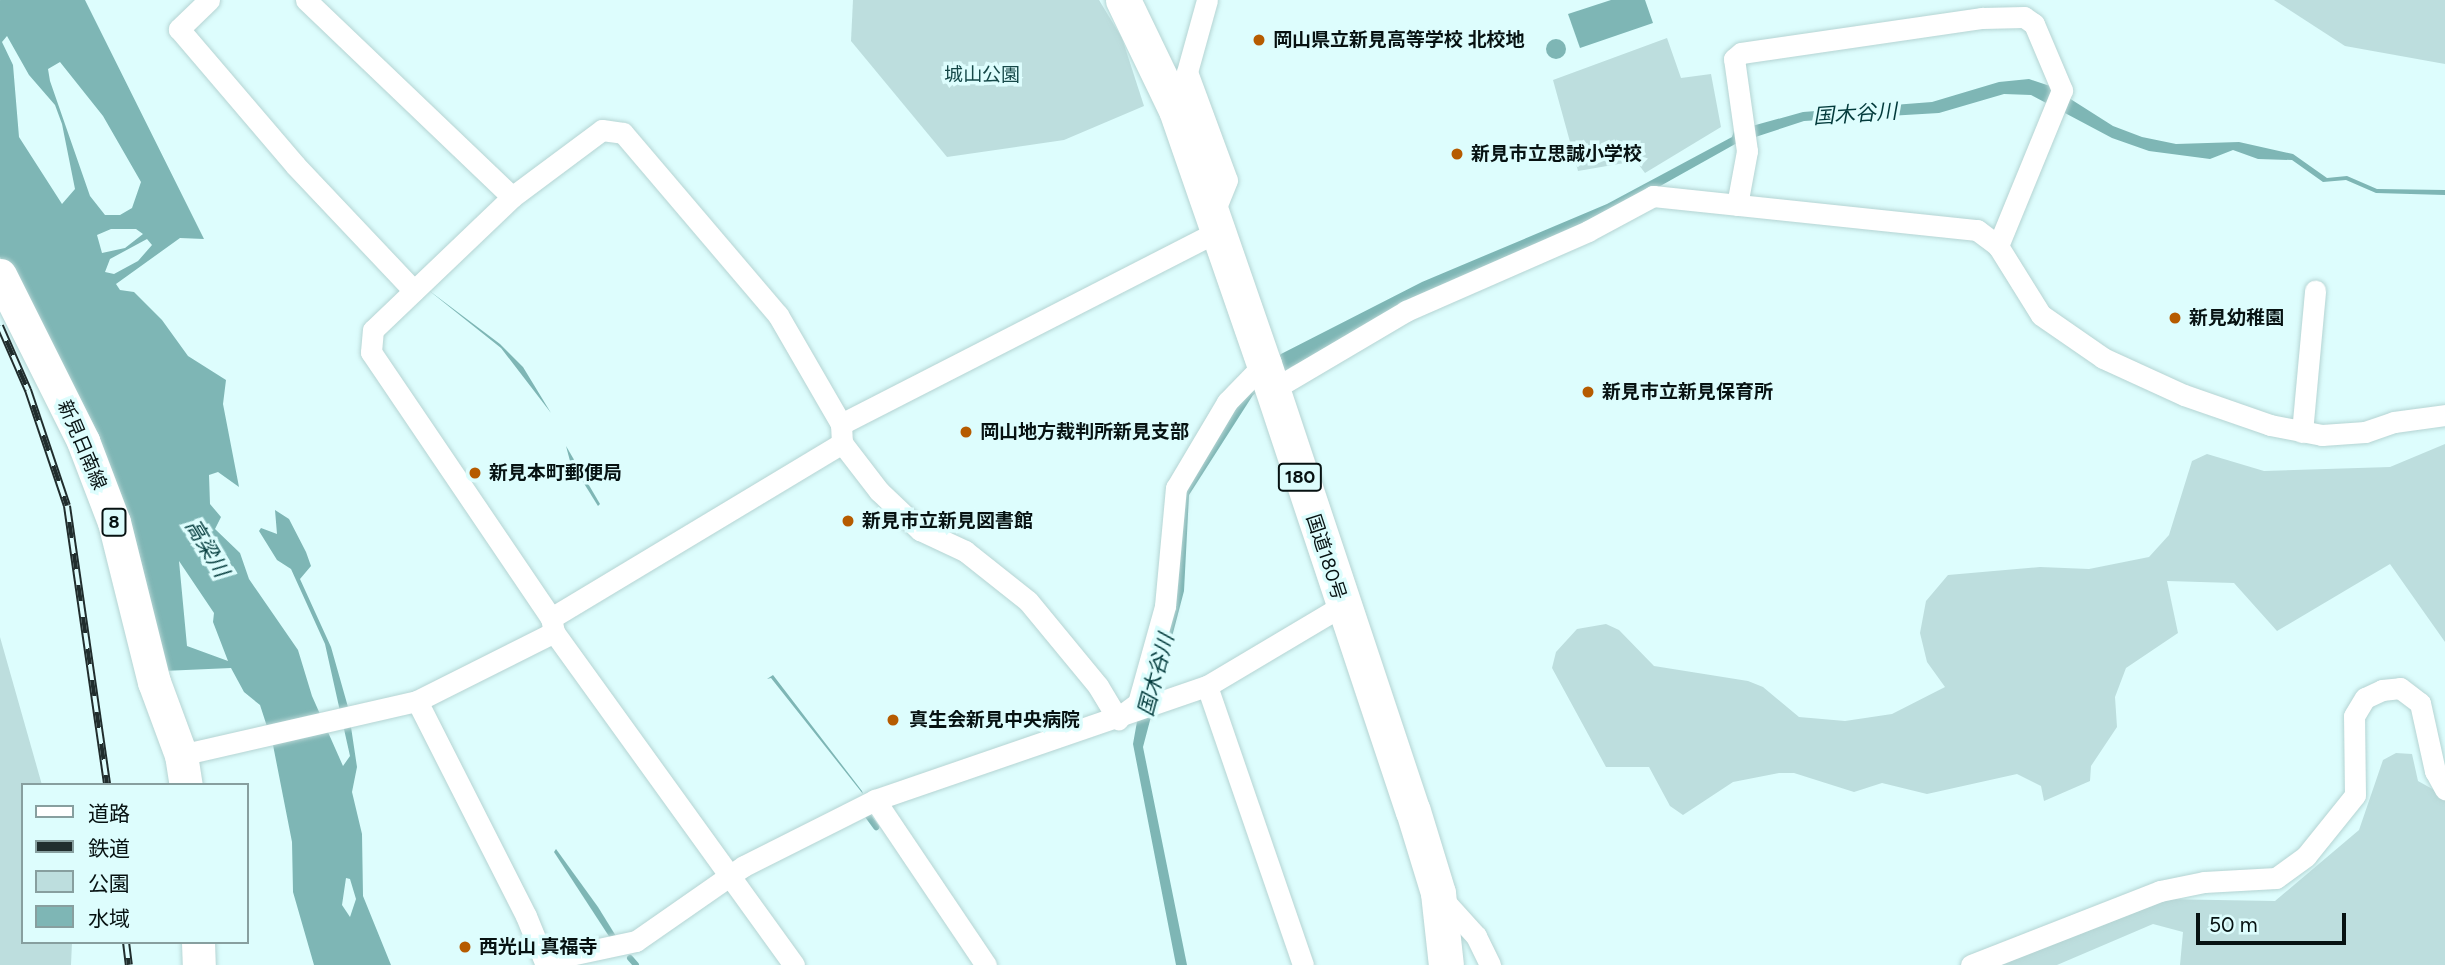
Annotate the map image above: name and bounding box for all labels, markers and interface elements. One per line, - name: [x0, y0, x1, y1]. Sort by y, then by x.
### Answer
- place label: 岡山県立新見高等学校 北校地: [1273, 29, 1525, 51]
- marker: 岡山県立新見高等学校 北校地: [1251, 32, 1267, 48]
- park label: 城山公園: [944, 64, 1020, 86]
- water label: 国木谷川: [1812, 99, 1898, 129]
- place label: 新見市立思誠小学校: [1471, 143, 1642, 165]
- marker: 新見市立思誠小学校: [1449, 146, 1465, 162]
- place label: 新見幼稚園: [2189, 307, 2284, 329]
- marker: 新見幼稚園: [2167, 310, 2183, 326]
- place label: 新見市立新見保育所: [1602, 381, 1773, 403]
- marker: 新見市立新見保育所: [1580, 384, 1596, 400]
- street label: 新見日南線: [53, 397, 111, 493]
- place label: 岡山地方裁判所新見支部: [980, 421, 1189, 443]
- marker: 岡山地方裁判所新見支部: [958, 424, 974, 440]
- place label: 新見本町郵便局: [489, 462, 622, 484]
- road number: 180: [1277, 462, 1323, 491]
- marker: 新見本町郵便局: [467, 465, 483, 481]
- road number: 8: [100, 508, 128, 536]
- place label: 新見市立新見図書館: [862, 510, 1033, 532]
- street label: 国道180号: [1301, 511, 1351, 603]
- marker: 新見市立新見図書館: [840, 513, 856, 529]
- water label: 高梁川: [180, 515, 234, 581]
- water label: 国木谷川: [1133, 631, 1179, 719]
- place label: 真生会新見中央病院: [909, 709, 1080, 731]
- marker: 真生会新見中央病院: [883, 710, 903, 730]
- legend: [21, 783, 248, 944]
- text: 道路: [88, 801, 130, 826]
- text: 鉄道: [88, 836, 130, 861]
- text: 公園: [88, 871, 130, 896]
- scale bar: [2200, 898, 2350, 942]
- text: 水域: [88, 906, 130, 931]
- text: 50 m: [2209, 912, 2258, 937]
- place label: 西光山 真福寺: [479, 936, 598, 958]
- marker: 西光山 真福寺: [457, 939, 473, 955]

